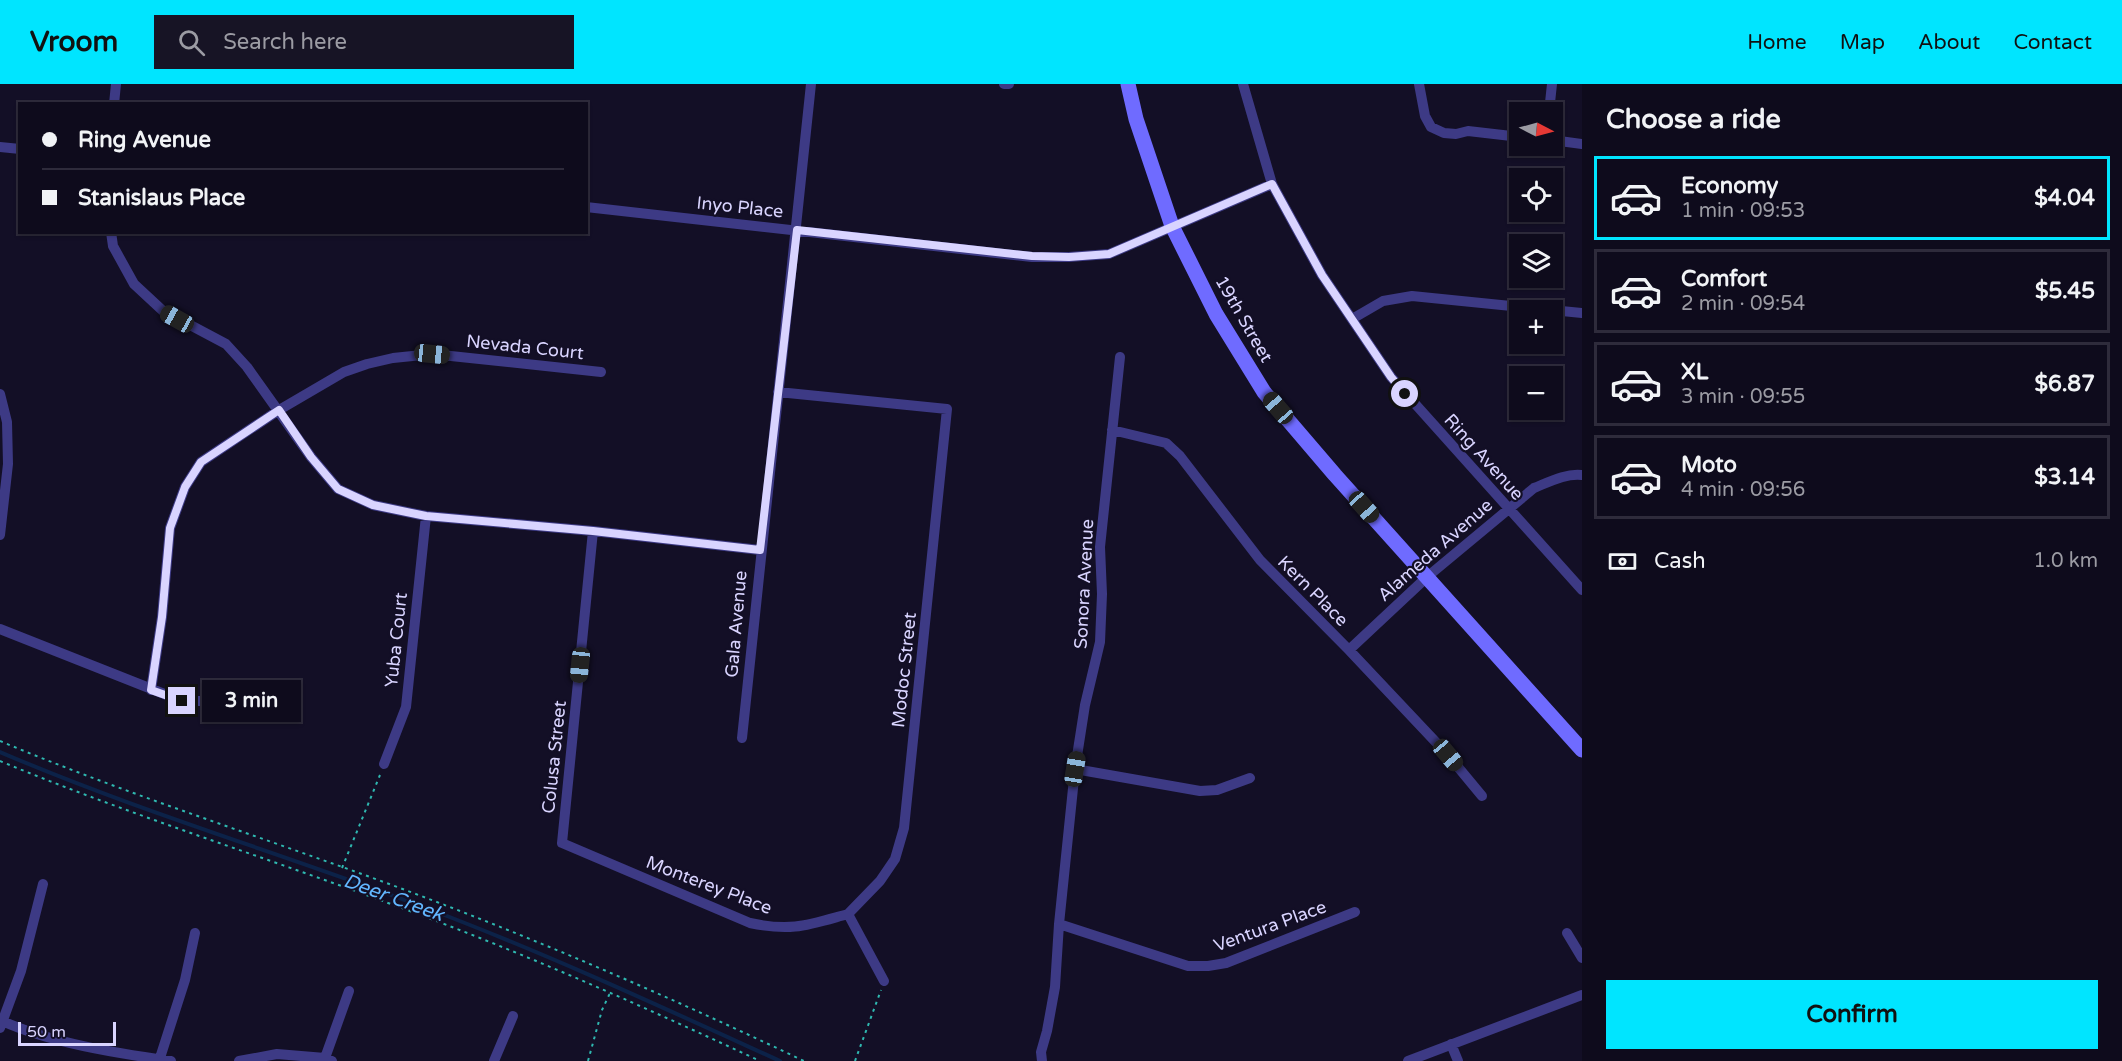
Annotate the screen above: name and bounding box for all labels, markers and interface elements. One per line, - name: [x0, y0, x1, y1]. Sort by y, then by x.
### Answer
- search box: [154, 15, 574, 69]
- text: Vroom: [30, 25, 118, 59]
- icon: search: [175, 26, 208, 59]
- text: Search here: [223, 29, 347, 55]
- text: Home: [1747, 30, 1807, 55]
- text: Map: [1840, 30, 1885, 55]
- text: About: [1918, 30, 1980, 55]
- text: Contact: [2013, 30, 2092, 55]
- north arrow: [1509, 102, 1563, 156]
- map controls: [1509, 102, 1563, 420]
- text: Choose a ride: [1606, 103, 1781, 136]
- text: Ring Avenue: [78, 127, 211, 153]
- button: locate: [1509, 168, 1563, 222]
- icon: car: [1609, 171, 1663, 225]
- text: Economy: [1681, 173, 1778, 199]
- text: Stanislaus Place: [78, 185, 245, 211]
- text: $4.04: [2034, 185, 2095, 211]
- street label: Inyo Place: [695, 192, 785, 222]
- text: 1 min · 09:53: [1681, 199, 1805, 223]
- button: layers: [1509, 234, 1563, 288]
- icon: car: [1609, 264, 1663, 318]
- text: Comfort: [1681, 266, 1767, 292]
- street label: 19th Street: [1210, 272, 1278, 366]
- text: $5.45: [2035, 278, 2095, 304]
- text: 2 min · 09:54: [1681, 292, 1805, 316]
- button: +: [1509, 300, 1563, 354]
- car: [157, 302, 197, 336]
- street label: Nevada Court: [465, 330, 585, 364]
- car: [413, 343, 451, 365]
- icon: car: [1609, 357, 1663, 411]
- text: XL: [1681, 359, 1708, 385]
- button: −: [1509, 366, 1563, 420]
- text: $6.87: [2034, 371, 2095, 397]
- route start: [1391, 380, 1418, 407]
- text: 3 min · 09:55: [1681, 385, 1805, 409]
- car: [1259, 389, 1297, 427]
- street label: Ring Avenue: [1439, 409, 1529, 505]
- icon: car: [1609, 450, 1663, 504]
- text: Moto: [1681, 452, 1737, 478]
- text: $3.14: [2034, 464, 2095, 490]
- text: 4 min · 09:56: [1681, 478, 1805, 502]
- car: [1345, 488, 1383, 526]
- street label: Alameda Avenue: [1373, 494, 1497, 606]
- street label: Sonora Avenue: [1070, 518, 1098, 650]
- icon: cash: [1606, 545, 1639, 578]
- text: Cash: [1654, 548, 1706, 574]
- text: 1.0 km: [2033, 549, 2098, 573]
- street label: Kern Place: [1273, 551, 1353, 631]
- street label: Gala Avenue: [720, 570, 752, 678]
- street label: Yuba Court: [380, 591, 412, 689]
- street label: Modoc Street: [887, 611, 921, 729]
- car: [569, 646, 591, 684]
- callout: 3 min: [203, 680, 302, 722]
- route end: [168, 687, 195, 714]
- text: 3 min: [225, 689, 278, 713]
- street label: Colusa Street: [537, 699, 571, 815]
- car: [1430, 735, 1466, 775]
- car: [1063, 750, 1087, 788]
- street label: Monterey Place: [643, 851, 775, 919]
- water label: Deer Creek: [340, 869, 449, 928]
- street label: Ventura Place: [1211, 895, 1329, 957]
- button: Confirm: [1606, 980, 2098, 1049]
- scale bar: [18, 1019, 116, 1046]
- text: 50 m: [27, 1022, 66, 1042]

